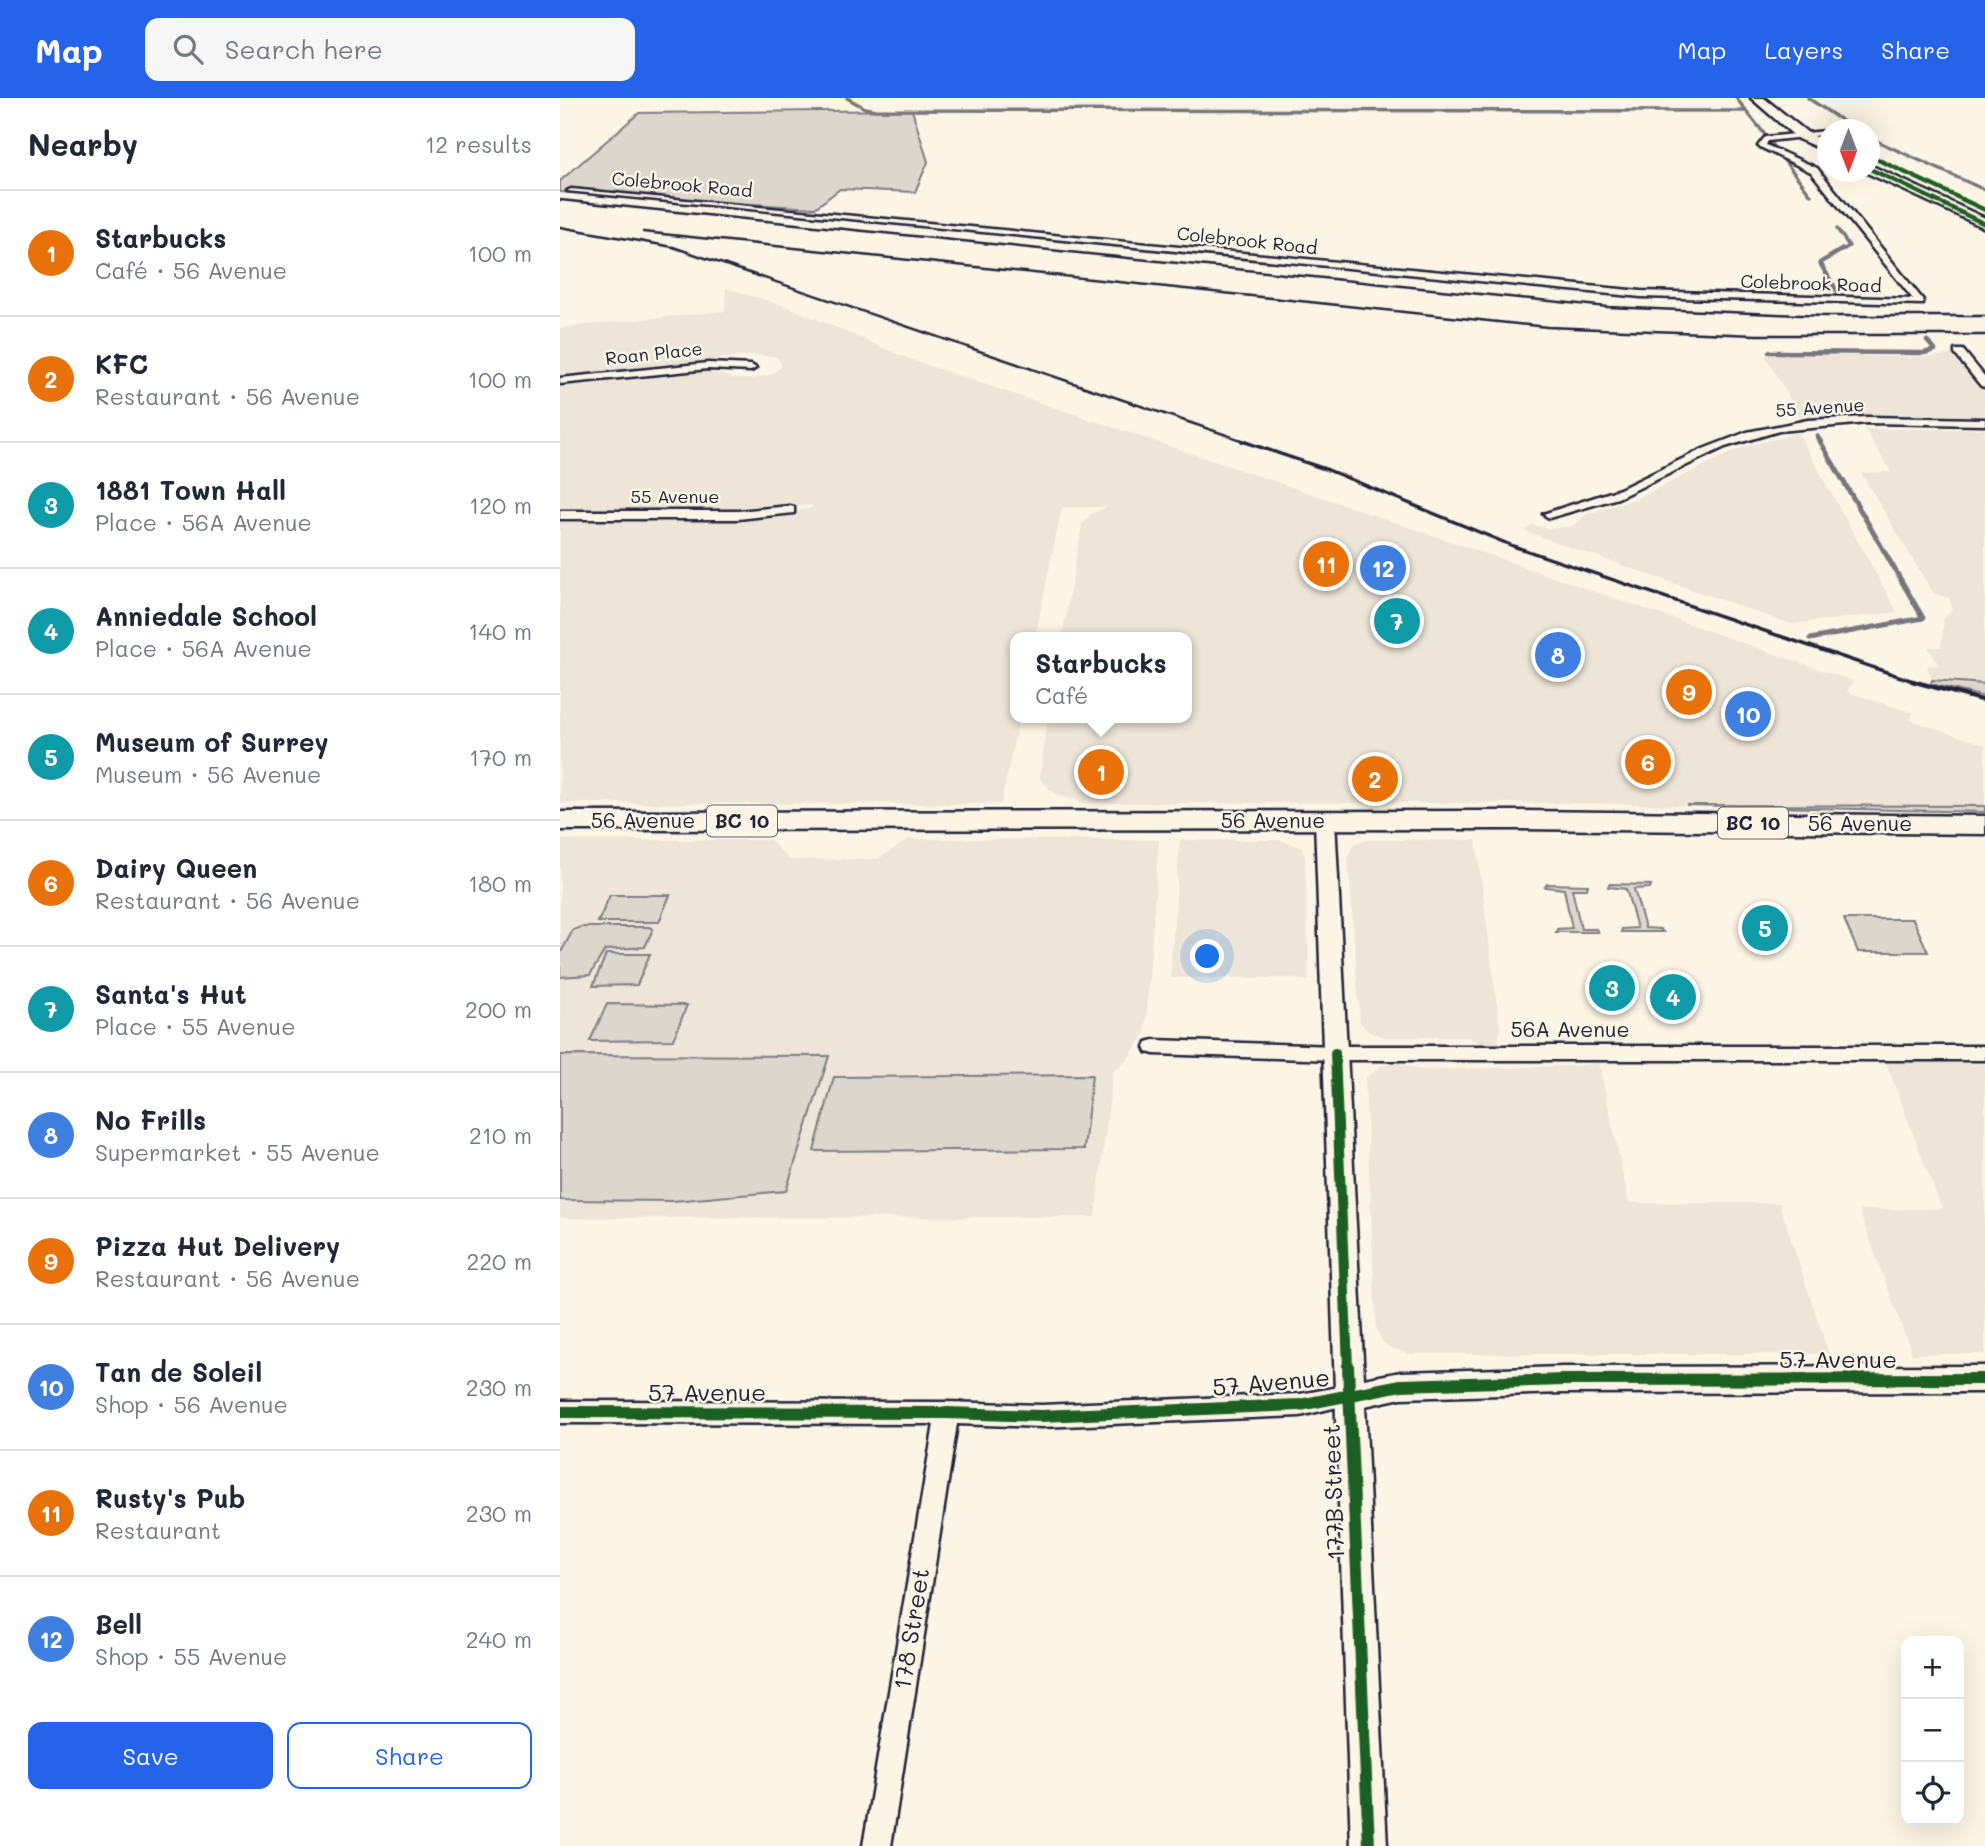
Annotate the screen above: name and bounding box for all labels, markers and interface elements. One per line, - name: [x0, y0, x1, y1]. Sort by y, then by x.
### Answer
- search box: [145, 18, 635, 81]
- text: Map: [35, 28, 103, 71]
- icon: search: [169, 30, 207, 68]
- text: Search here: [225, 32, 383, 66]
- text: Map: [1678, 34, 1726, 65]
- text: Layers: [1764, 34, 1843, 65]
- text: Share: [1881, 34, 1950, 65]
- north arrow: [1817, 119, 1880, 182]
- text: Nearby: [28, 124, 138, 164]
- text: 12 results: [425, 129, 532, 159]
- street label: Colebrook Road: [611, 166, 753, 202]
- text: Starbucks: [95, 221, 226, 255]
- street label: Colebrook Road: [1176, 221, 1319, 259]
- text: 1: [46, 238, 56, 268]
- text: 100 m: [468, 238, 532, 268]
- text: Café · 56 Avenue: [95, 255, 287, 285]
- street label: Colebrook Road: [1740, 269, 1882, 297]
- street label: Roan Place: [604, 336, 704, 370]
- text: KFC: [95, 347, 148, 381]
- text: 2: [45, 364, 57, 394]
- text: 100 m: [468, 364, 532, 394]
- text: Restaurant · 56 Avenue: [95, 381, 360, 411]
- street label: 55 Avenue: [1775, 392, 1865, 422]
- text: 1881 Town Hall: [95, 473, 286, 507]
- street label: 55 Avenue: [630, 484, 720, 508]
- text: 3: [44, 490, 58, 520]
- text: 120 m: [469, 490, 532, 520]
- text: Place · 56A Avenue: [95, 507, 312, 537]
- pin: 11: [1303, 538, 1349, 590]
- pin: 12: [1360, 542, 1406, 594]
- pin: 7: [1374, 595, 1420, 647]
- text: Anniedale School: [95, 599, 317, 633]
- text: 4: [44, 616, 58, 646]
- text: 140 m: [468, 616, 532, 646]
- pin: 8: [1535, 629, 1581, 681]
- popup: [1010, 632, 1192, 723]
- text: Place · 56A Avenue: [95, 633, 312, 663]
- text: Starbucks: [1035, 646, 1167, 680]
- pin: 9: [1666, 666, 1712, 718]
- text: Café: [1035, 680, 1088, 710]
- pin: 10: [1725, 688, 1771, 740]
- text: Museum of Surrey: [95, 725, 329, 759]
- pin: 6: [1625, 736, 1671, 788]
- text: 5: [44, 742, 58, 772]
- text: 170 m: [469, 742, 532, 772]
- pin: 1: [1078, 746, 1124, 798]
- pin: 2: [1352, 753, 1398, 805]
- text: Museum · 56 Avenue: [95, 759, 321, 789]
- street label: 56 Avenue: [591, 806, 695, 833]
- road number: BC 10: [707, 806, 777, 836]
- street label: 56 Avenue: [1221, 806, 1325, 833]
- road number: BC 10: [1718, 808, 1788, 838]
- street label: 56 Avenue: [1808, 809, 1912, 836]
- text: Dairy Queen: [95, 851, 257, 885]
- text: 6: [44, 868, 58, 898]
- text: 180 m: [468, 868, 532, 898]
- text: Restaurant · 56 Avenue: [95, 885, 360, 915]
- pin: 5: [1742, 902, 1788, 954]
- your location: [1190, 939, 1224, 973]
- pin: 3: [1589, 962, 1635, 1014]
- pin: 4: [1650, 971, 1696, 1023]
- text: Santa's Hut: [95, 977, 246, 1011]
- text: 7: [45, 994, 57, 1024]
- text: 200 m: [465, 994, 532, 1024]
- text: Place · 55 Avenue: [95, 1011, 295, 1041]
- street label: 56A Avenue: [1511, 1015, 1629, 1042]
- text: No Frills: [95, 1103, 206, 1137]
- text: 8: [44, 1120, 58, 1150]
- text: 210 m: [469, 1120, 532, 1150]
- text: Supermarket · 55 Avenue: [95, 1137, 380, 1167]
- text: Pizza Hut Delivery: [95, 1229, 340, 1263]
- text: 9: [44, 1246, 58, 1276]
- text: 220 m: [466, 1246, 532, 1276]
- text: Restaurant · 56 Avenue: [95, 1263, 360, 1293]
- street label: 57 Avenue: [1779, 1343, 1897, 1374]
- text: Tan de Soleil: [95, 1355, 262, 1389]
- street label: 57 Avenue: [1211, 1361, 1331, 1402]
- text: 10: [39, 1372, 63, 1402]
- text: 230 m: [466, 1372, 532, 1402]
- street label: 57 Avenue: [648, 1376, 766, 1407]
- text: Shop · 56 Avenue: [95, 1389, 288, 1419]
- street label: 177B Street: [1315, 1423, 1350, 1561]
- text: Rusty's Pub: [95, 1481, 245, 1515]
- text: 11: [41, 1498, 61, 1528]
- text: 230 m: [466, 1498, 532, 1528]
- text: Restaurant: [95, 1515, 221, 1545]
- street label: 178 Street: [886, 1566, 935, 1692]
- text: Bell: [95, 1607, 142, 1641]
- text: 12: [39, 1624, 63, 1654]
- text: 240 m: [466, 1624, 532, 1654]
- map controls: [1901, 1636, 1964, 1825]
- button: +: [1901, 1636, 1964, 1699]
- text: Shop · 55 Avenue: [95, 1641, 287, 1671]
- button: −: [1901, 1699, 1964, 1762]
- button: Save: [28, 1722, 273, 1789]
- button: Share: [287, 1722, 532, 1789]
- button: locate: [1901, 1762, 1964, 1825]

